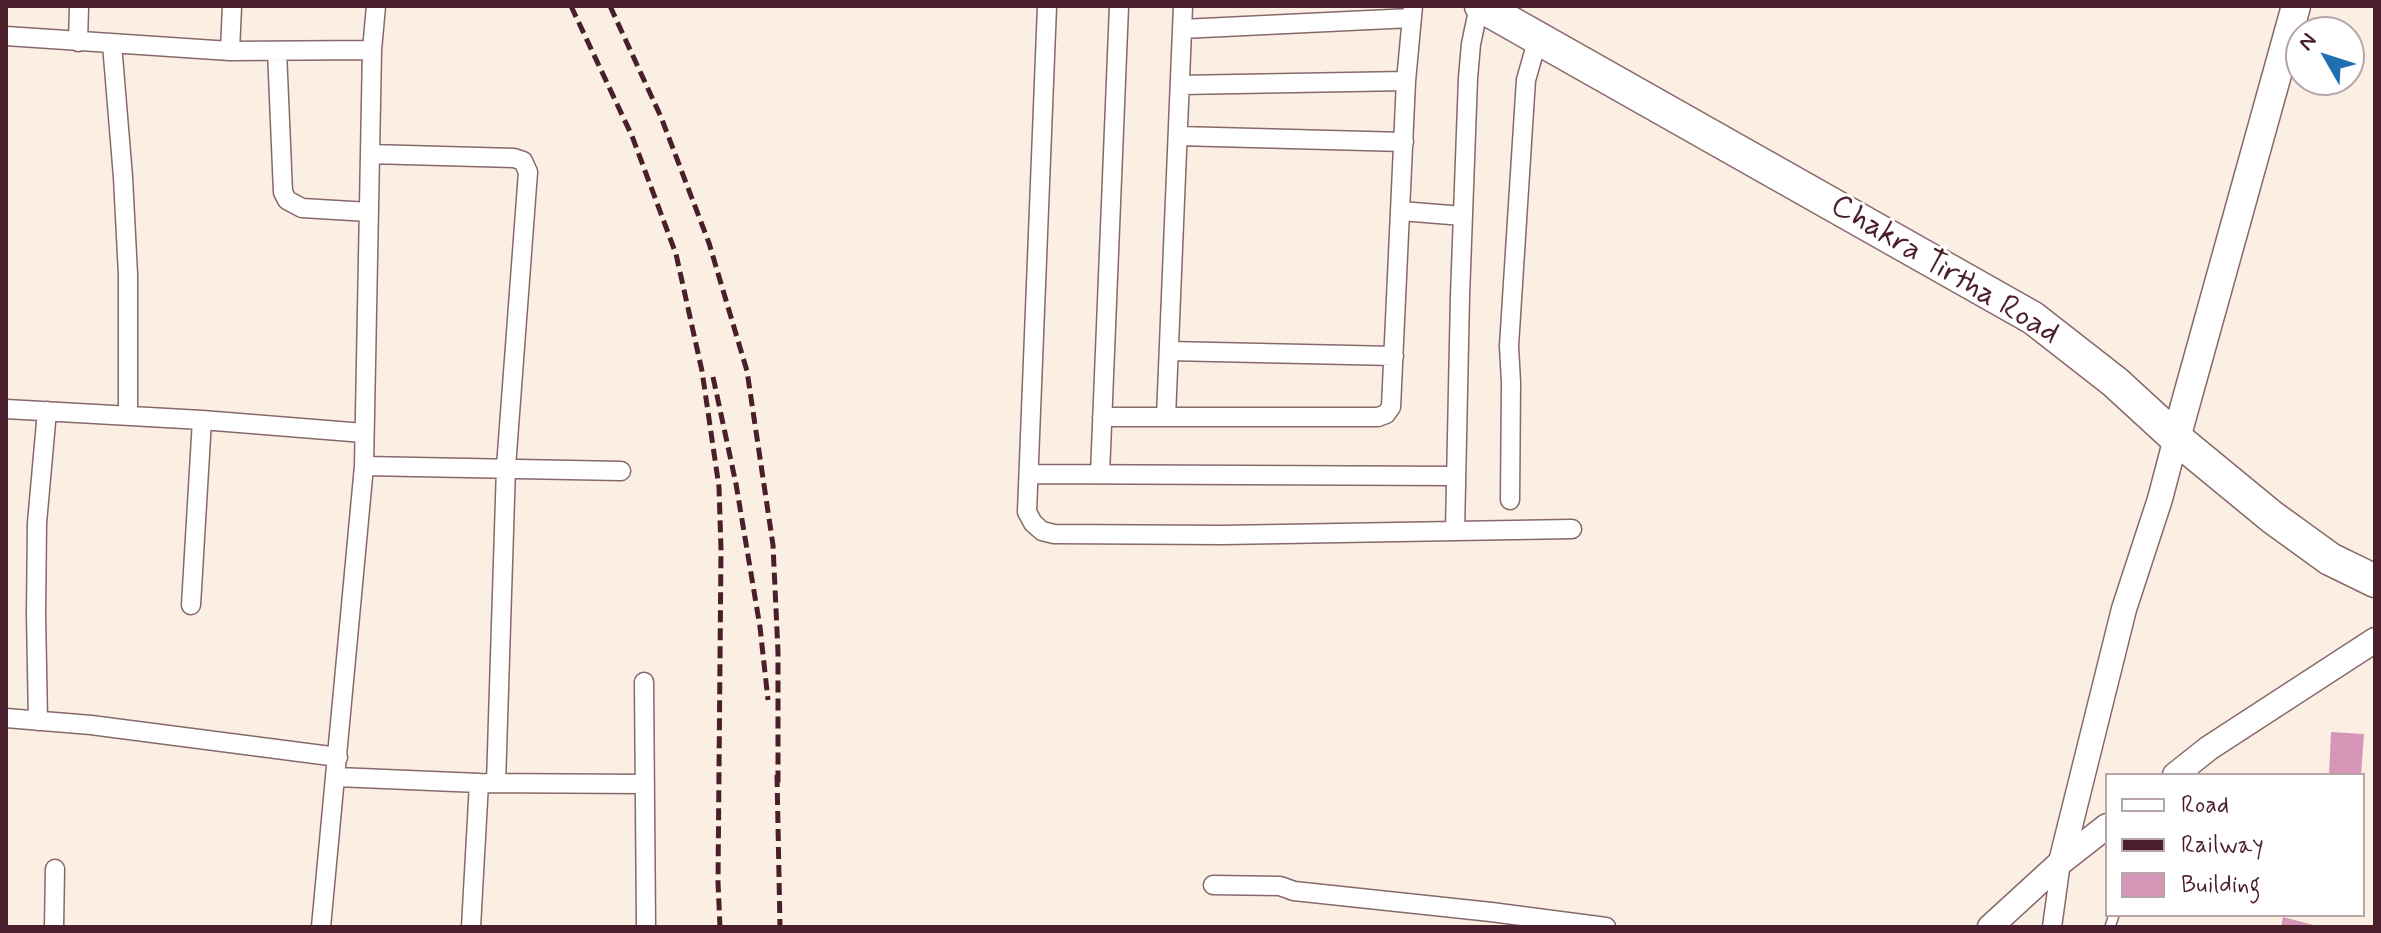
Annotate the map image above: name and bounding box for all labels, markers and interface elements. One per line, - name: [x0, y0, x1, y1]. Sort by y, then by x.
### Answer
- north arrow: [2285, 16, 2365, 96]
- text: N: [2292, 28, 2323, 57]
- street label: Chakra Tirtha Road: [1823, 188, 2065, 354]
- legend: [2105, 773, 2365, 917]
- text: Road: [2181, 790, 2229, 821]
- text: Railway: [2181, 830, 2264, 861]
- text: Building: [2181, 870, 2261, 901]

